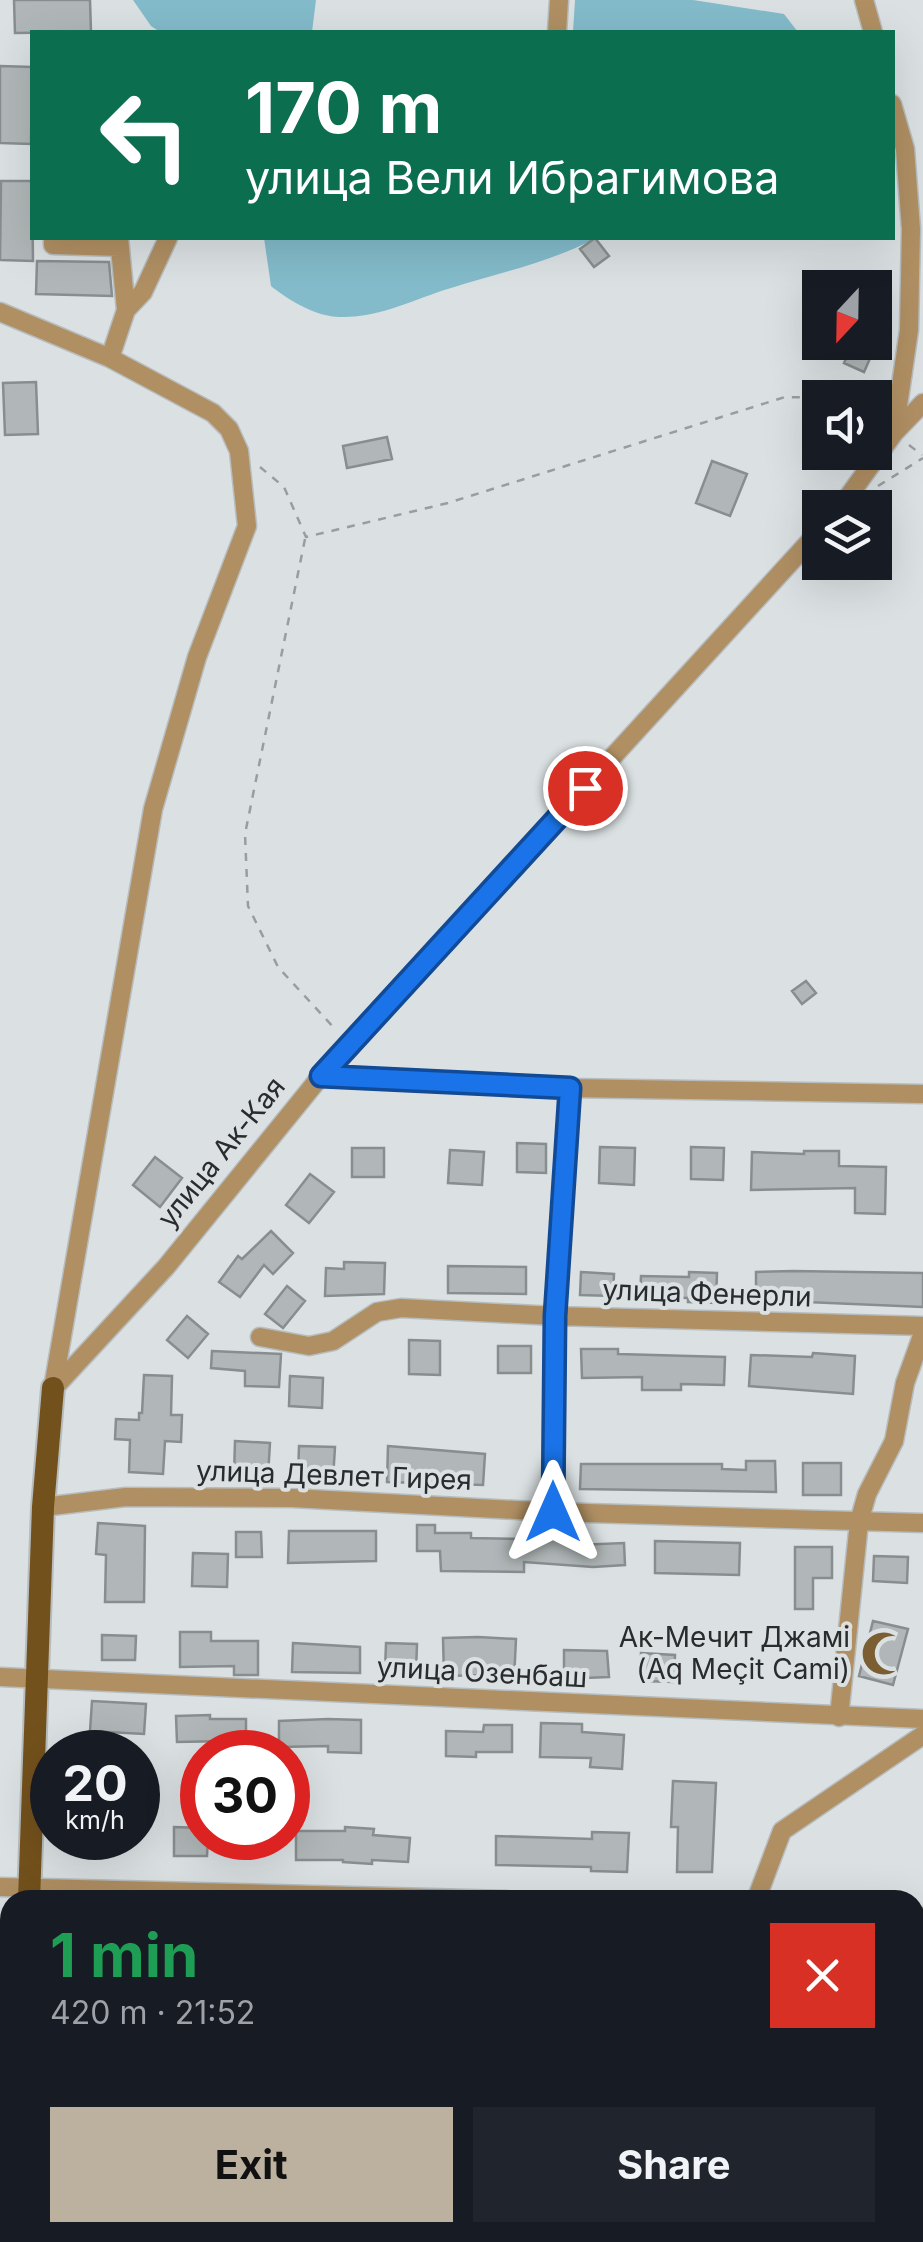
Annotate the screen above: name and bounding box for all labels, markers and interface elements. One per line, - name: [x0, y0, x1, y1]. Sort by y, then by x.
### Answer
- text: 170 m: [245, 65, 442, 150]
- icon: left: [80, 70, 210, 200]
- text: улица Вели Ибрагимова: [245, 150, 779, 205]
- north arrow: [802, 270, 892, 360]
- map controls: [802, 270, 892, 580]
- button: sound: [802, 380, 892, 470]
- button: layers: [802, 490, 892, 580]
- pin: [543, 746, 628, 831]
- icon: arrive: [558, 761, 613, 816]
- street label: улица Ак-Кая: [150, 1070, 292, 1234]
- street label: улица Фенерли: [602, 1272, 812, 1314]
- street label: улица Девлет Гирея: [195, 1453, 473, 1497]
- position arrow: [501, 1460, 605, 1564]
- place label: Ак-Мечит Джамі (Aq Meçit Cami): [619, 1620, 850, 1686]
- mosque icon: Ак-Мечит Джамі (Aq Meçit Cami): [859, 1629, 907, 1677]
- street label: улица Озенбаш: [376, 1650, 588, 1694]
- speed limit sign: 30: [180, 1730, 310, 1860]
- text: 20: [62, 1753, 128, 1813]
- text: km/h: [65, 1805, 125, 1835]
- text: 1 min: [50, 1919, 198, 1991]
- button: close: [770, 1923, 875, 2028]
- text: 420 m · 21:52: [50, 1993, 255, 2032]
- button: Exit: [50, 2107, 453, 2222]
- button: Share: [473, 2107, 875, 2222]

